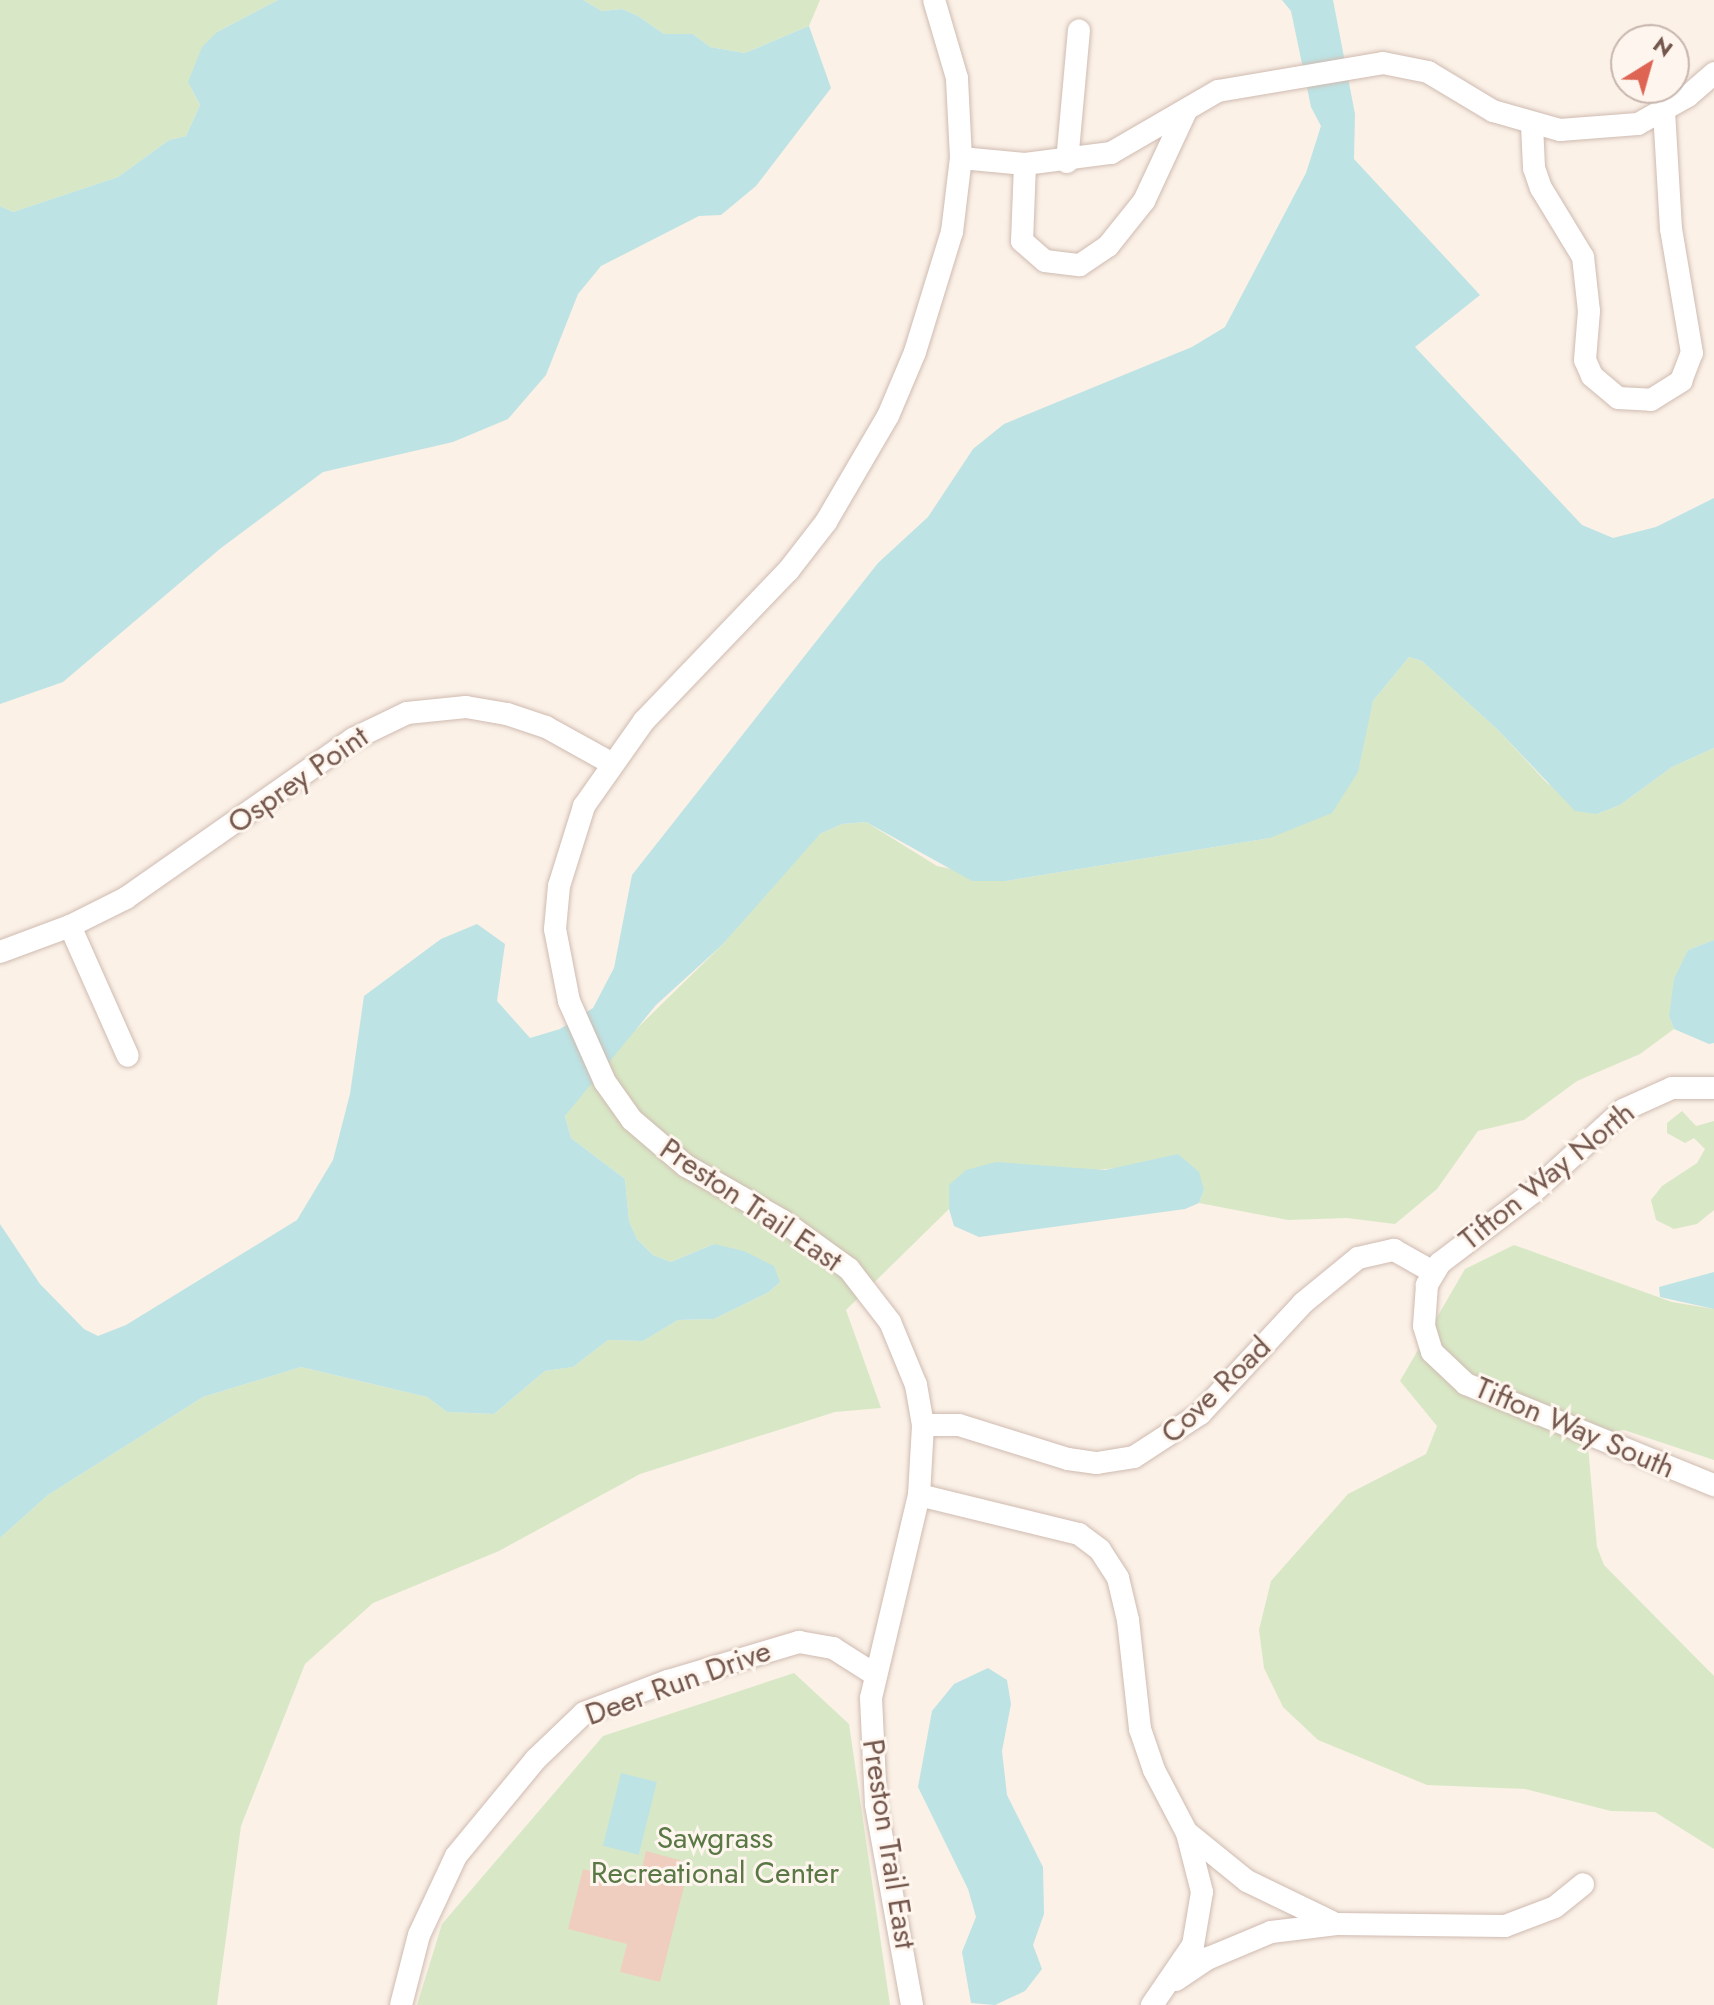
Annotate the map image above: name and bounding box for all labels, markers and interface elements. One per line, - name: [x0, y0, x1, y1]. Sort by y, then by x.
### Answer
- north arrow: [1610, 24, 1690, 104]
- text: N: [1647, 28, 1680, 64]
- street label: Osprey Point: [221, 719, 375, 841]
- street label: Tifton Way North: [1452, 1094, 1642, 1258]
- street label: Preston Trail East: [653, 1131, 849, 1279]
- street label: Cove Road: [1154, 1329, 1278, 1451]
- street label: Tifton Way South: [1470, 1370, 1680, 1486]
- street label: Deer Run Drive: [580, 1633, 776, 1733]
- street label: Preston Trail East: [855, 1737, 923, 1951]
- park label: Sawgrass Recreational Center: [591, 1820, 839, 1890]

